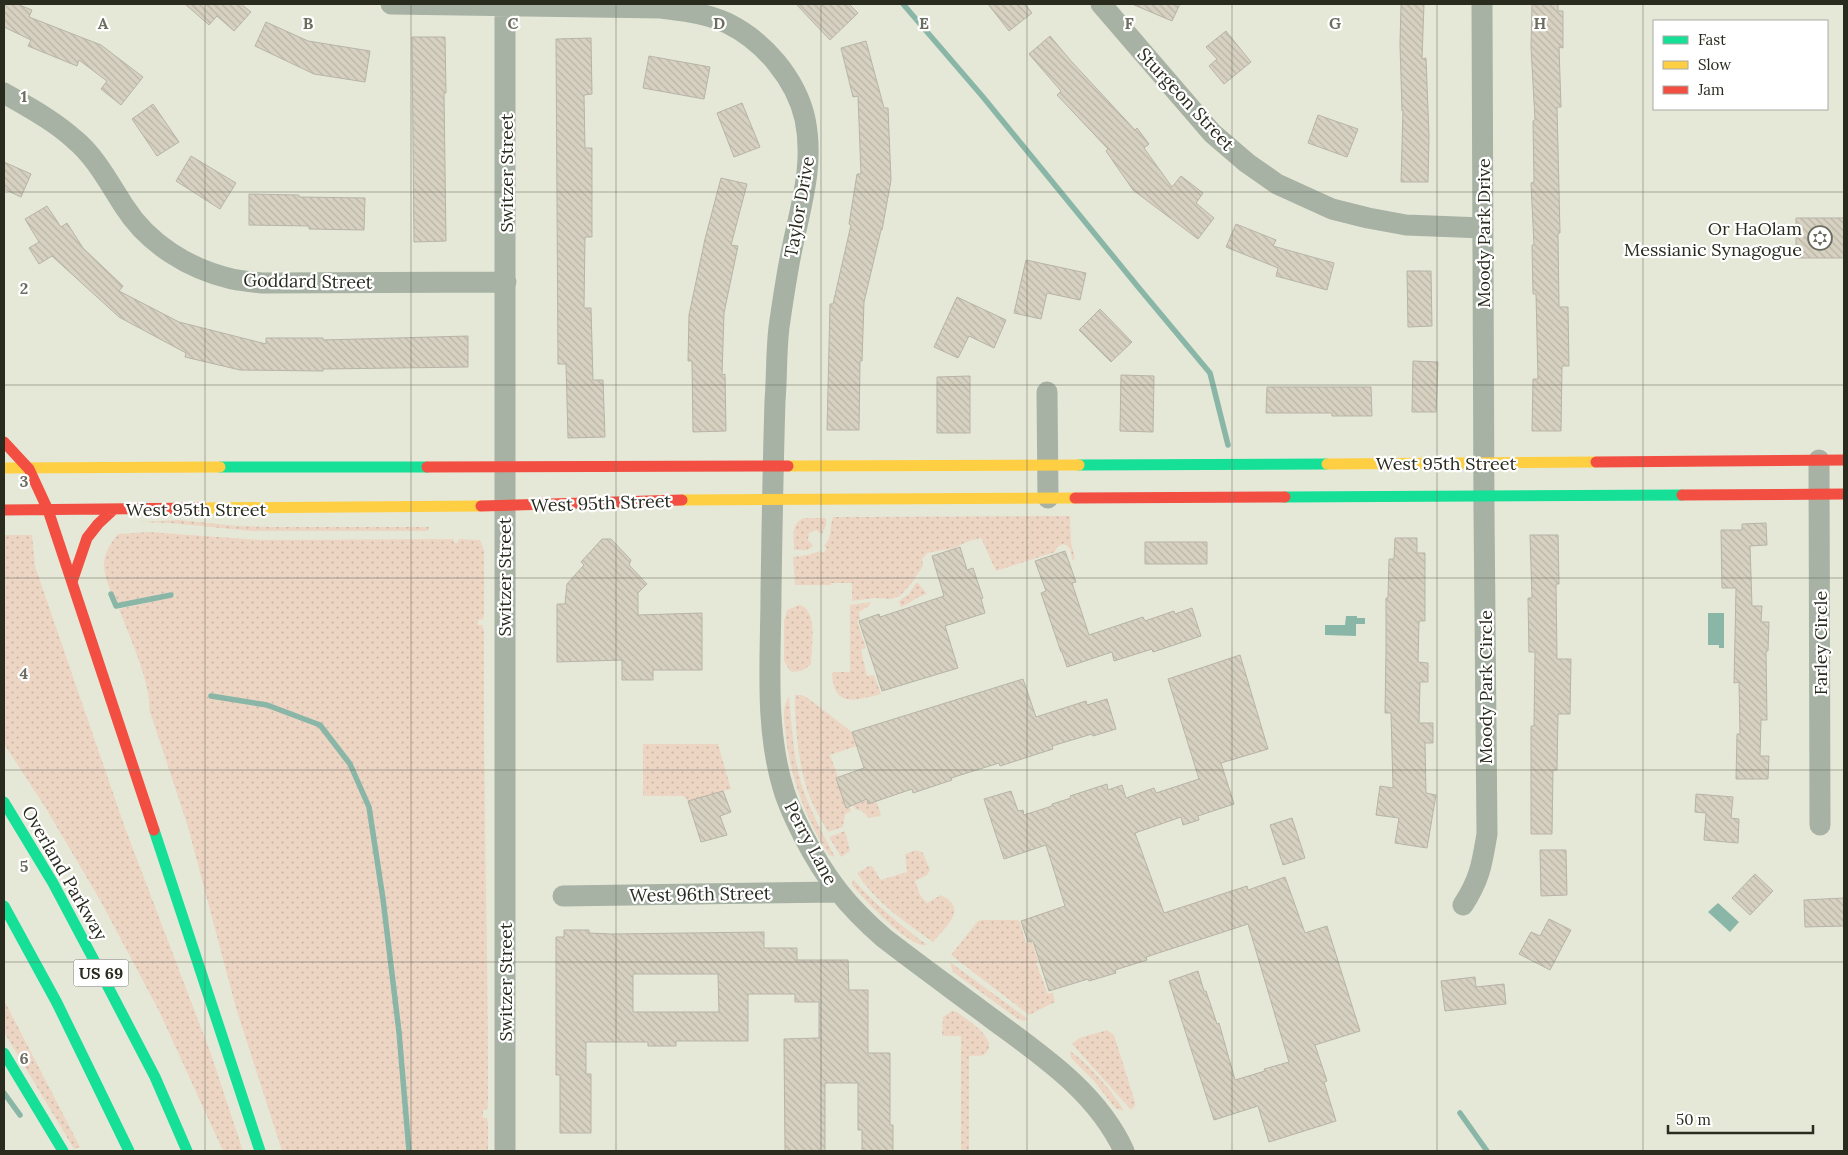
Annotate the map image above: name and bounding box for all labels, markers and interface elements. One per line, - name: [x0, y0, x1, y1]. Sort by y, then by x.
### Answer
- text: A: [98, 13, 109, 33]
- text: B: [303, 13, 314, 33]
- text: C: [507, 13, 519, 33]
- text: D: [713, 13, 725, 33]
- text: E: [919, 13, 929, 33]
- text: F: [1124, 13, 1134, 33]
- text: G: [1329, 13, 1341, 33]
- text: H: [1534, 13, 1547, 33]
- legend: [1653, 20, 1828, 110]
- text: Fast: [1698, 30, 1726, 49]
- street label: Sturgeon Street: [1132, 43, 1240, 155]
- text: Slow: [1698, 55, 1731, 74]
- text: Jam: [1697, 80, 1725, 99]
- text: 1: [21, 86, 27, 106]
- street label: Switzer Street: [495, 113, 518, 233]
- street label: Taylor Drive: [779, 154, 819, 260]
- street label: Moody Park Drive: [1472, 158, 1495, 308]
- place label: Or HaOlam Messianic Synagogue: [1624, 217, 1802, 261]
- synagogue icon: Or HaOlam Messianic Synagogue: [1807, 225, 1833, 251]
- street label: Goddard Street: [243, 268, 373, 294]
- text: 2: [20, 278, 28, 298]
- street label: West 95th Street: [1376, 452, 1516, 475]
- text: 3: [20, 471, 29, 491]
- street label: West 95th Street: [530, 489, 672, 517]
- street label: West 95th Street: [126, 498, 266, 521]
- street label: Switzer Street: [493, 517, 516, 637]
- street label: Farley Circle: [1809, 591, 1832, 695]
- street label: Moody Park Circle: [1474, 610, 1497, 764]
- text: 4: [20, 663, 29, 683]
- street label: Perry Lane: [779, 797, 843, 889]
- street label: Overland Parkway: [17, 802, 113, 945]
- text: 5: [20, 856, 29, 876]
- street label: West 96th Street: [629, 881, 771, 907]
- street label: Switzer Street: [494, 922, 517, 1042]
- road number: US 69: [74, 960, 128, 986]
- text: 6: [19, 1048, 29, 1068]
- scale bar: [1668, 1102, 1813, 1134]
- text: 50 m: [1676, 1110, 1711, 1129]

